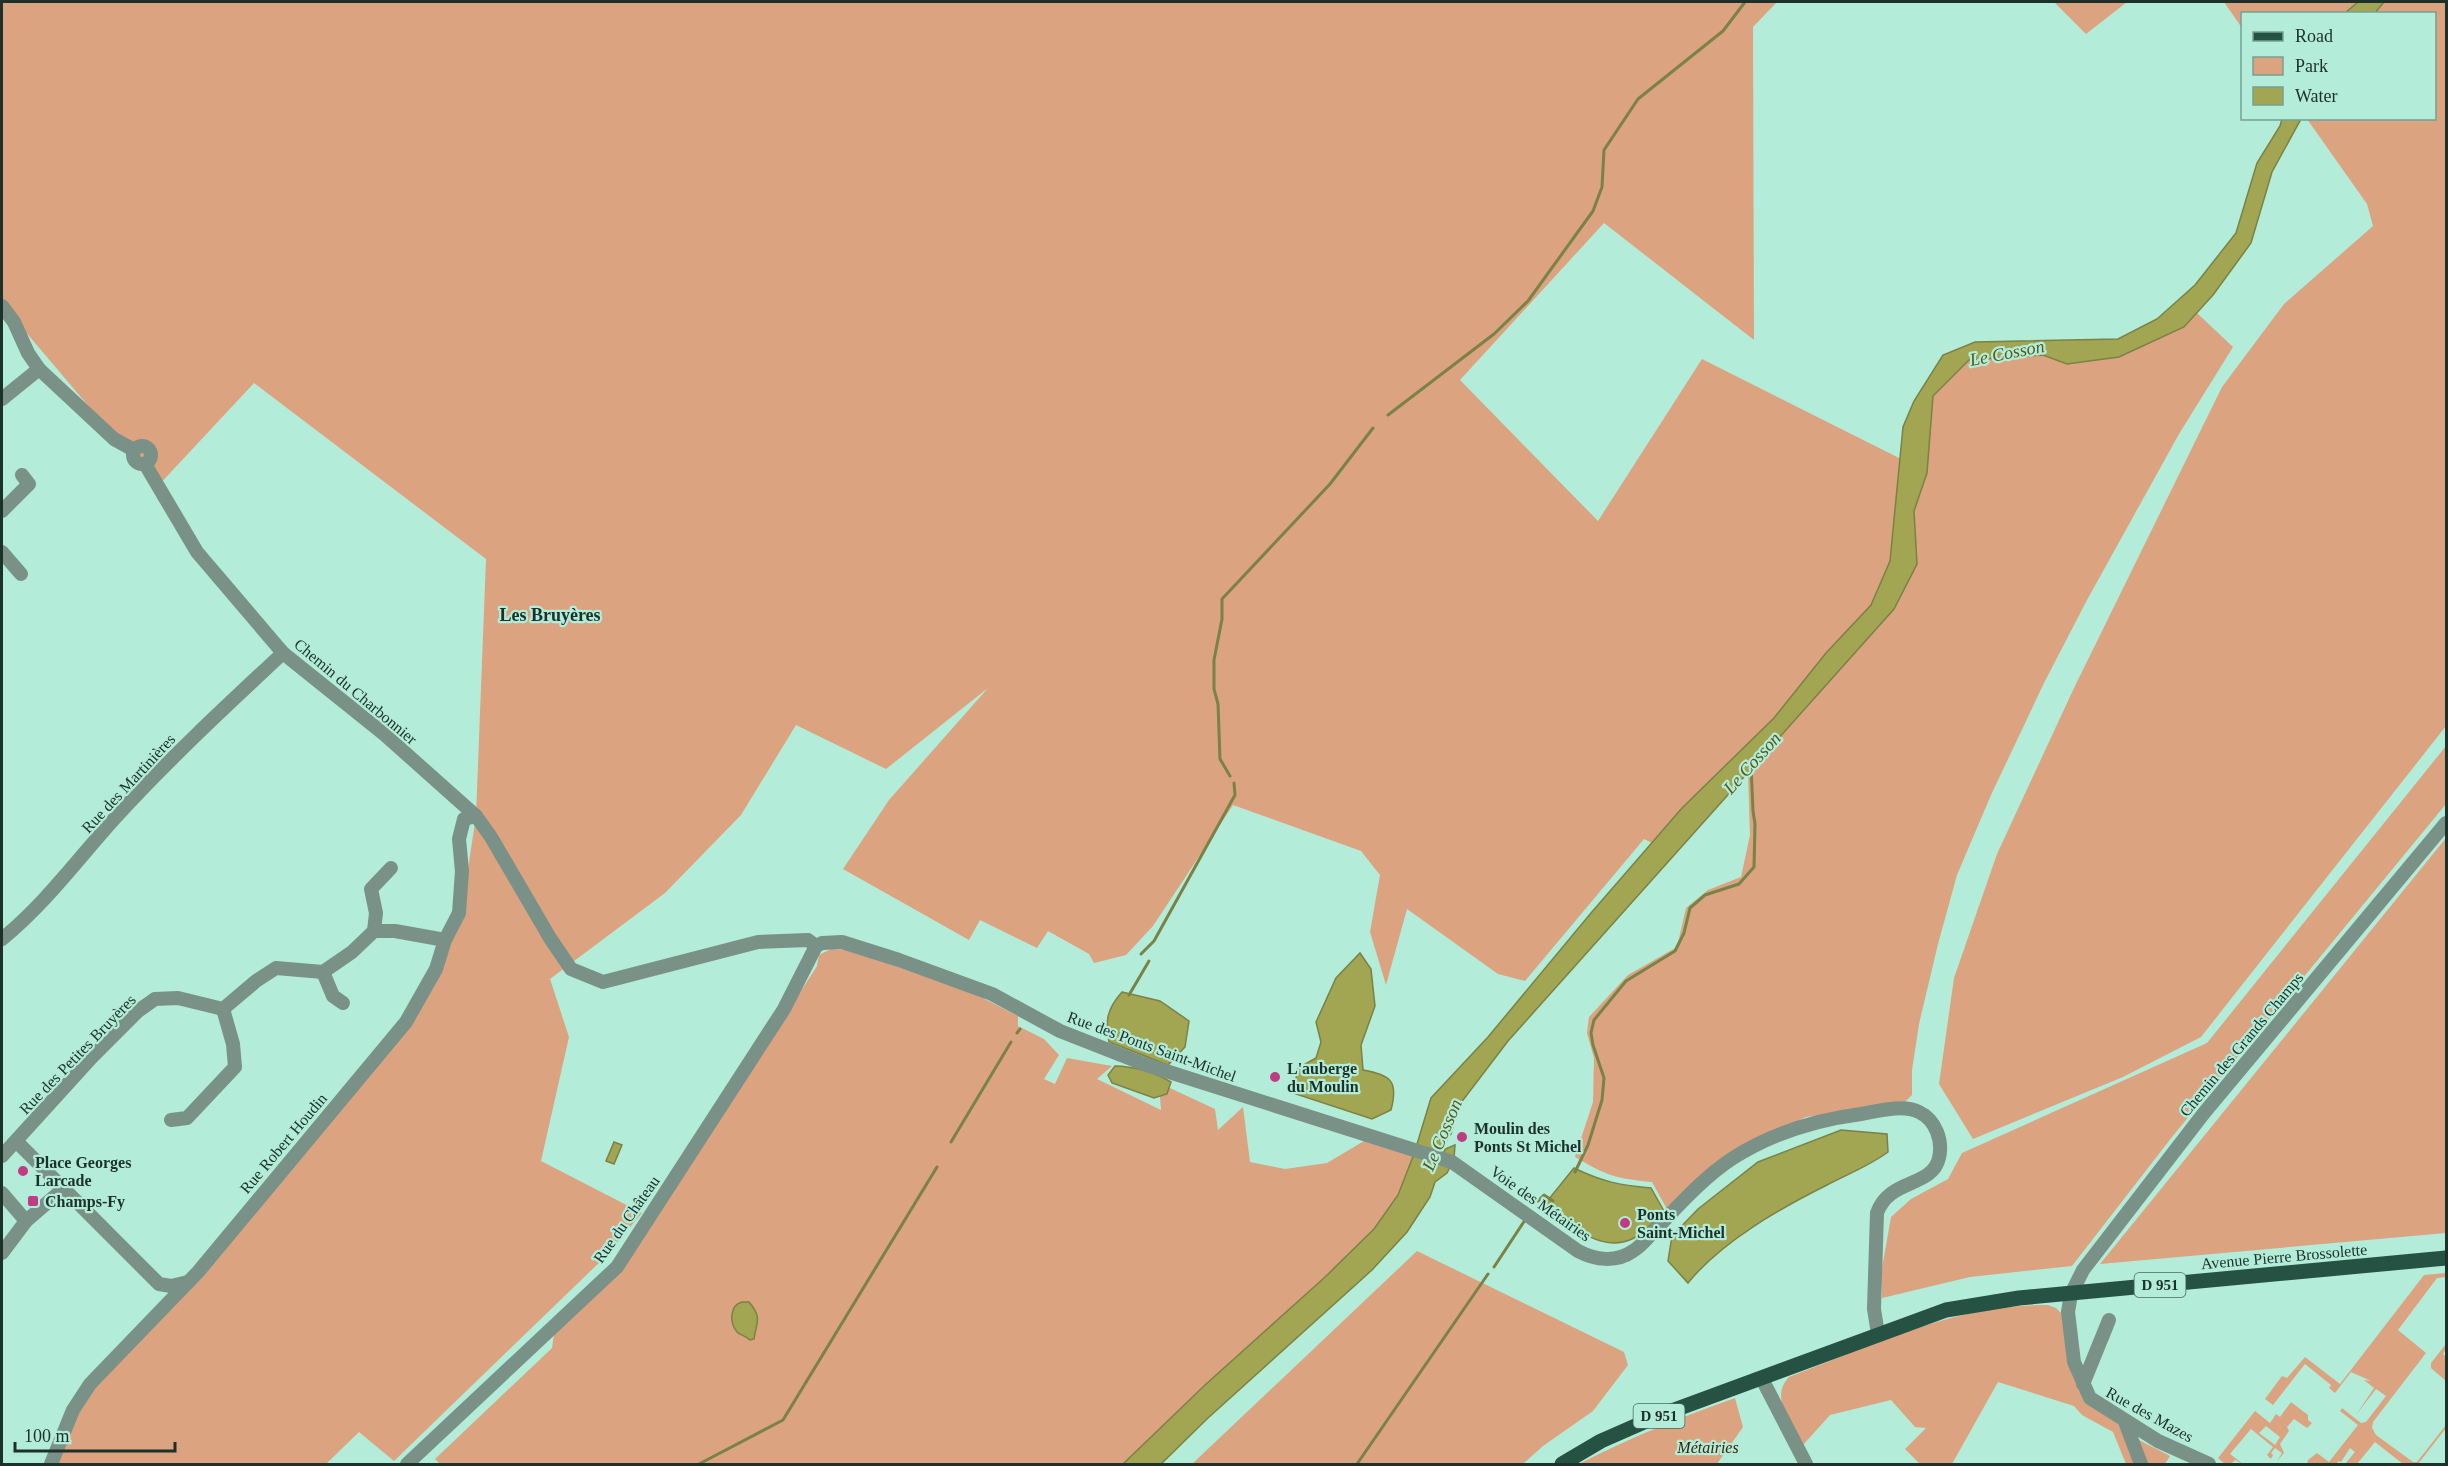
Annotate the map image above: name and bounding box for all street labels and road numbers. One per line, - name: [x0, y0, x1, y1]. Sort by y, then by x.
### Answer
- street label: Chemin du Charbonnier: [291, 635, 421, 748]
- street label: Rue des Martinières: [78, 730, 179, 836]
- street label: Chemin des Grands Champs: [2176, 969, 2307, 1120]
- street label: Rue des Petites Bruyères: [16, 991, 140, 1118]
- street label: Rue des Ponts Saint-Michel: [1065, 1008, 1239, 1085]
- street label: Rue Robert Houdin: [237, 1090, 330, 1197]
- street label: Voie des Métairies: [1487, 1162, 1594, 1244]
- street label: Rue du Château: [590, 1173, 663, 1266]
- street label: Avenue Pierre Brossolette: [2200, 1241, 2368, 1272]
- road number: D 951: [2134, 1273, 2186, 1297]
- street label: Rue des Mazes: [2103, 1384, 2196, 1445]
- road number: D 951: [1634, 1404, 1684, 1428]

